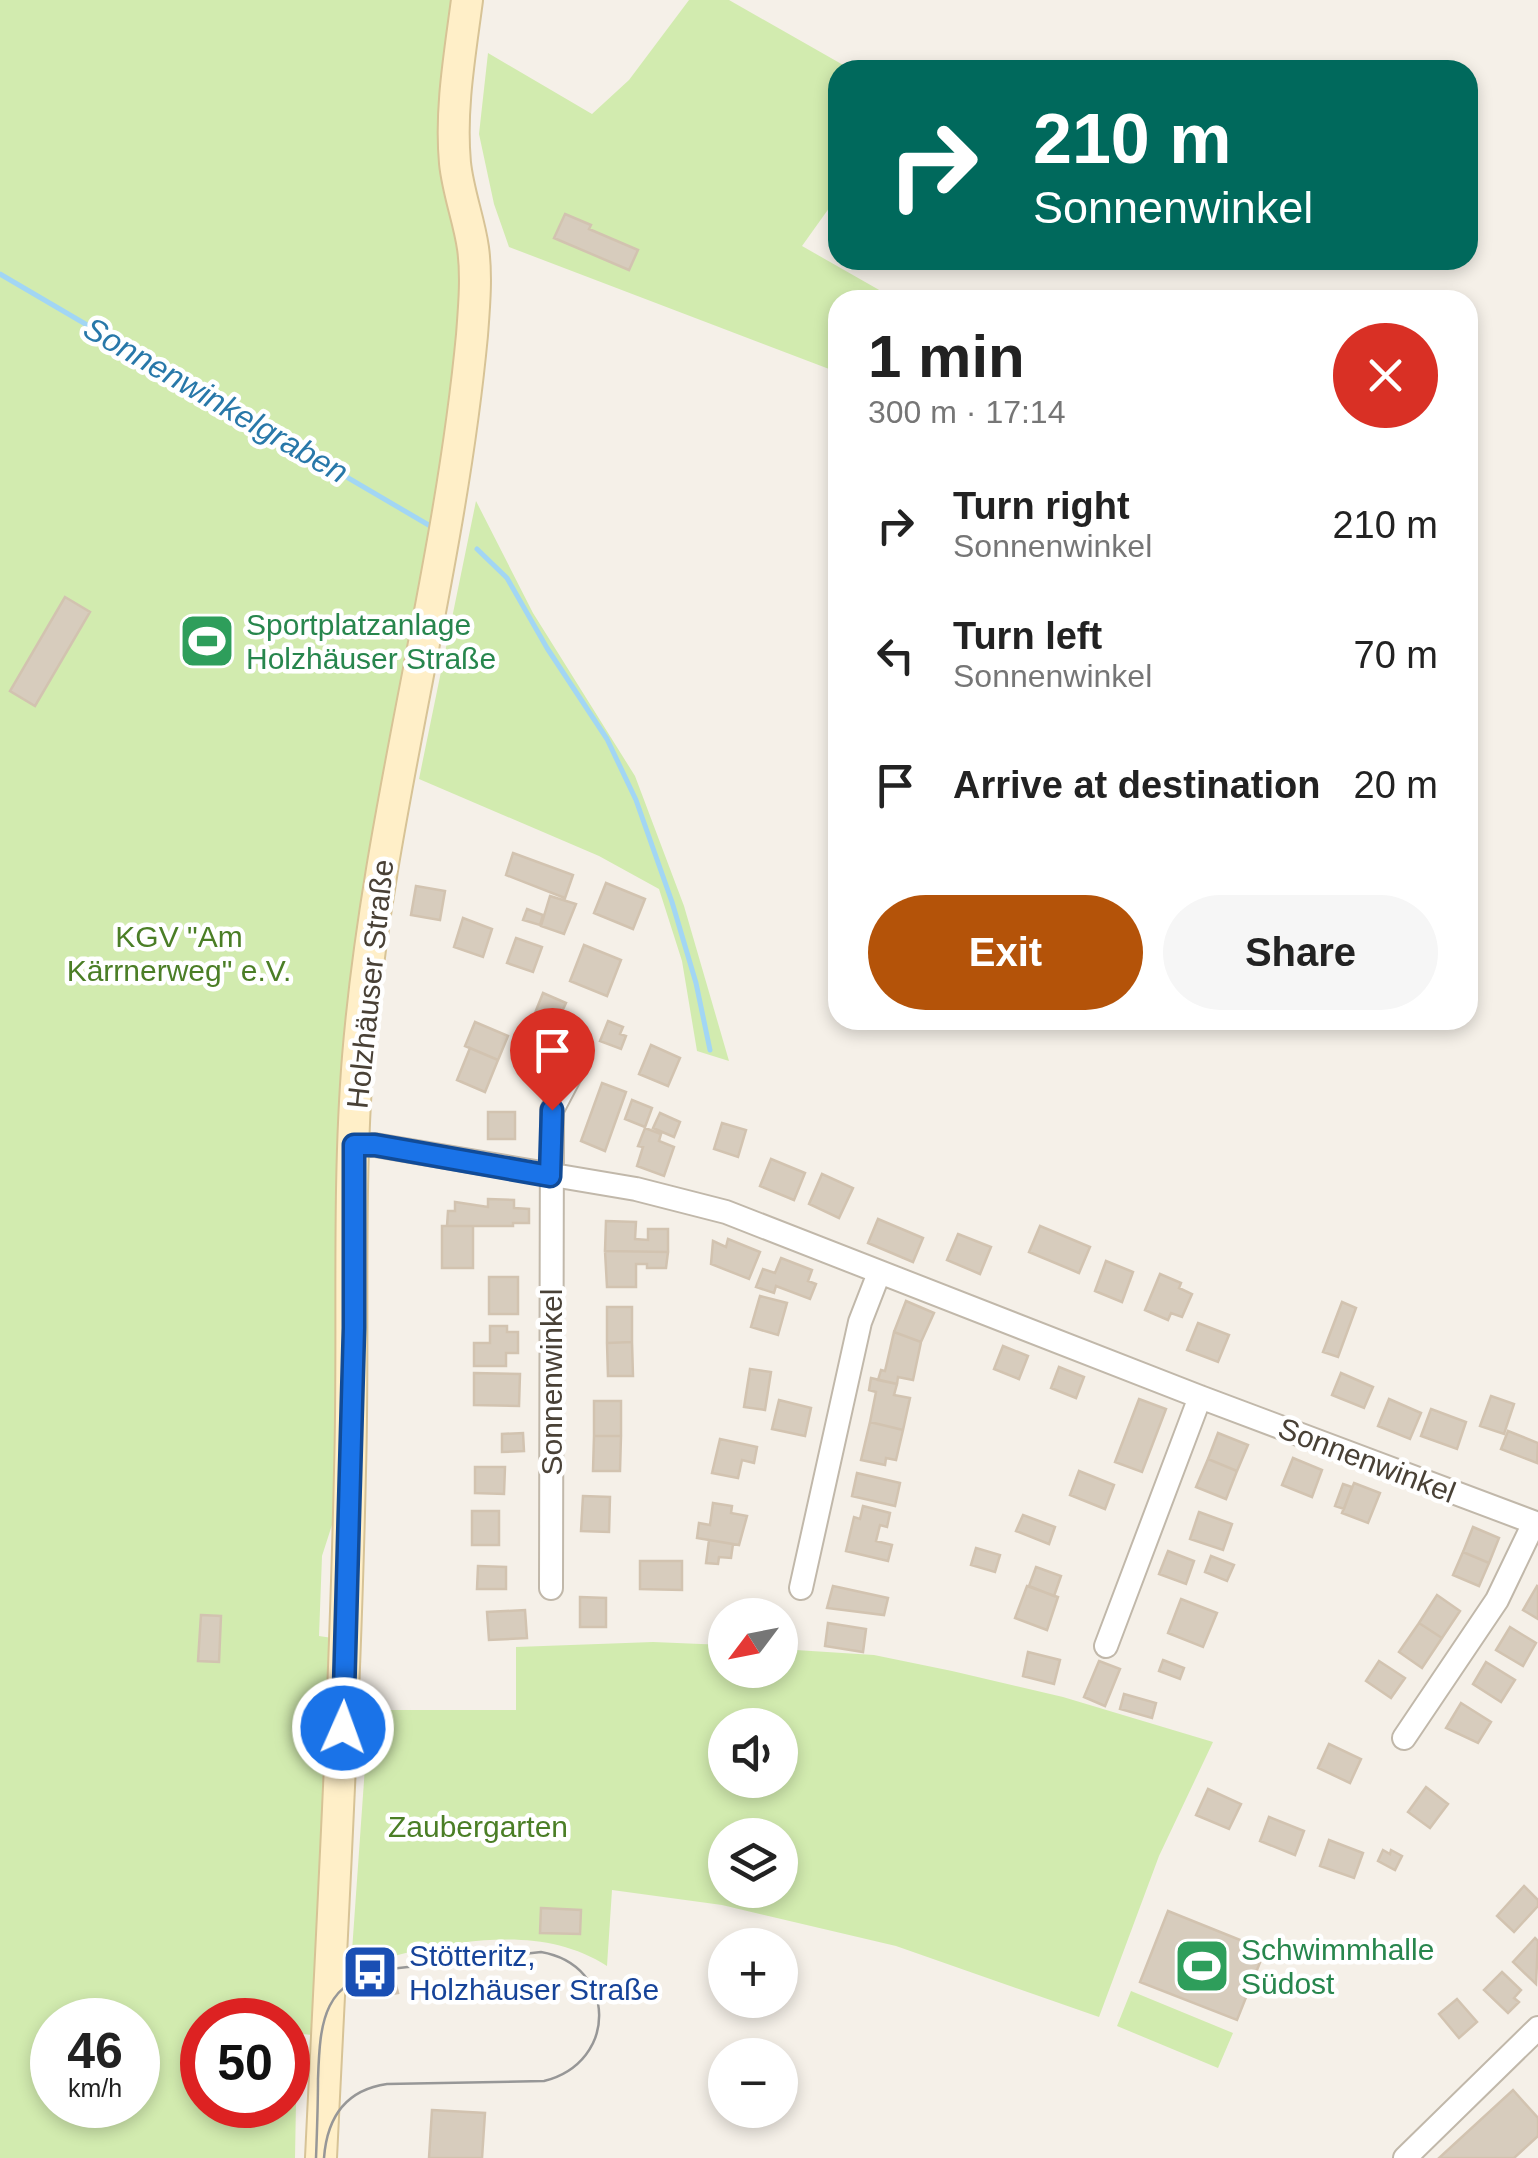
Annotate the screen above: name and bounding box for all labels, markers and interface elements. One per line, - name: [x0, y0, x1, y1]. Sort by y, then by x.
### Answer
- icon: right: [868, 100, 998, 230]
- text: 210 m: [1033, 100, 1231, 178]
- text: Sonnenwinkel: [1033, 182, 1313, 233]
- water label: Sonnenwinkelgraben: [78, 310, 354, 490]
- text: 1 min: [868, 323, 1025, 390]
- button: close: [1333, 323, 1438, 428]
- text: 300 m · 17:14: [868, 394, 1065, 430]
- text: Turn right: [953, 485, 1130, 527]
- icon: right: [868, 498, 923, 553]
- text: 210 m: [1332, 504, 1438, 546]
- text: Sonnenwinkel: [953, 528, 1152, 564]
- place label: Sportplatzanlage Holzhäuser Straße: [246, 608, 496, 675]
- sports icon: Sportplatzanlage Holzhäuser Straße: [177, 611, 237, 671]
- text: Turn left: [953, 615, 1102, 657]
- icon: left: [868, 628, 923, 683]
- text: 70 m: [1354, 634, 1438, 676]
- text: Sonnenwinkel: [953, 658, 1152, 694]
- icon: arrive: [868, 758, 923, 813]
- text: Arrive at destination: [953, 764, 1320, 806]
- text: 20 m: [1354, 764, 1438, 806]
- street label: Holzhäuser Straße: [341, 858, 399, 1110]
- button: Exit: [868, 895, 1143, 1010]
- button: Share: [1163, 895, 1438, 1010]
- park label: KGV "Am Kärrnerweg" e.V.: [67, 920, 291, 987]
- pin: [510, 1008, 595, 1111]
- icon: arrive: [525, 1023, 580, 1078]
- street label: Sonnenwinkel: [535, 1289, 568, 1475]
- street label: Sonnenwinkel: [1274, 1411, 1460, 1509]
- north arrow: [708, 1598, 798, 1688]
- map controls: [708, 1598, 798, 2128]
- position arrow: [291, 1676, 395, 1780]
- button: sound: [708, 1708, 798, 1798]
- park label: Zaubergarten: [388, 1810, 568, 1843]
- button: layers: [708, 1818, 798, 1908]
- button: +: [708, 1928, 798, 2018]
- place label: Schwimmhalle Südost: [1241, 1933, 1434, 2000]
- sports icon: Schwimmhalle Südost: [1172, 1936, 1232, 1996]
- place label: Stötteritz, Holzhäuser Straße: [409, 1939, 659, 2006]
- bus stop icon: Stötteritz, Holzhäuser Straße: [340, 1942, 400, 2002]
- speed limit sign: 50: [180, 1998, 310, 2128]
- text: 46: [67, 2023, 123, 2079]
- button: −: [708, 2038, 798, 2128]
- text: km/h: [68, 2074, 122, 2102]

